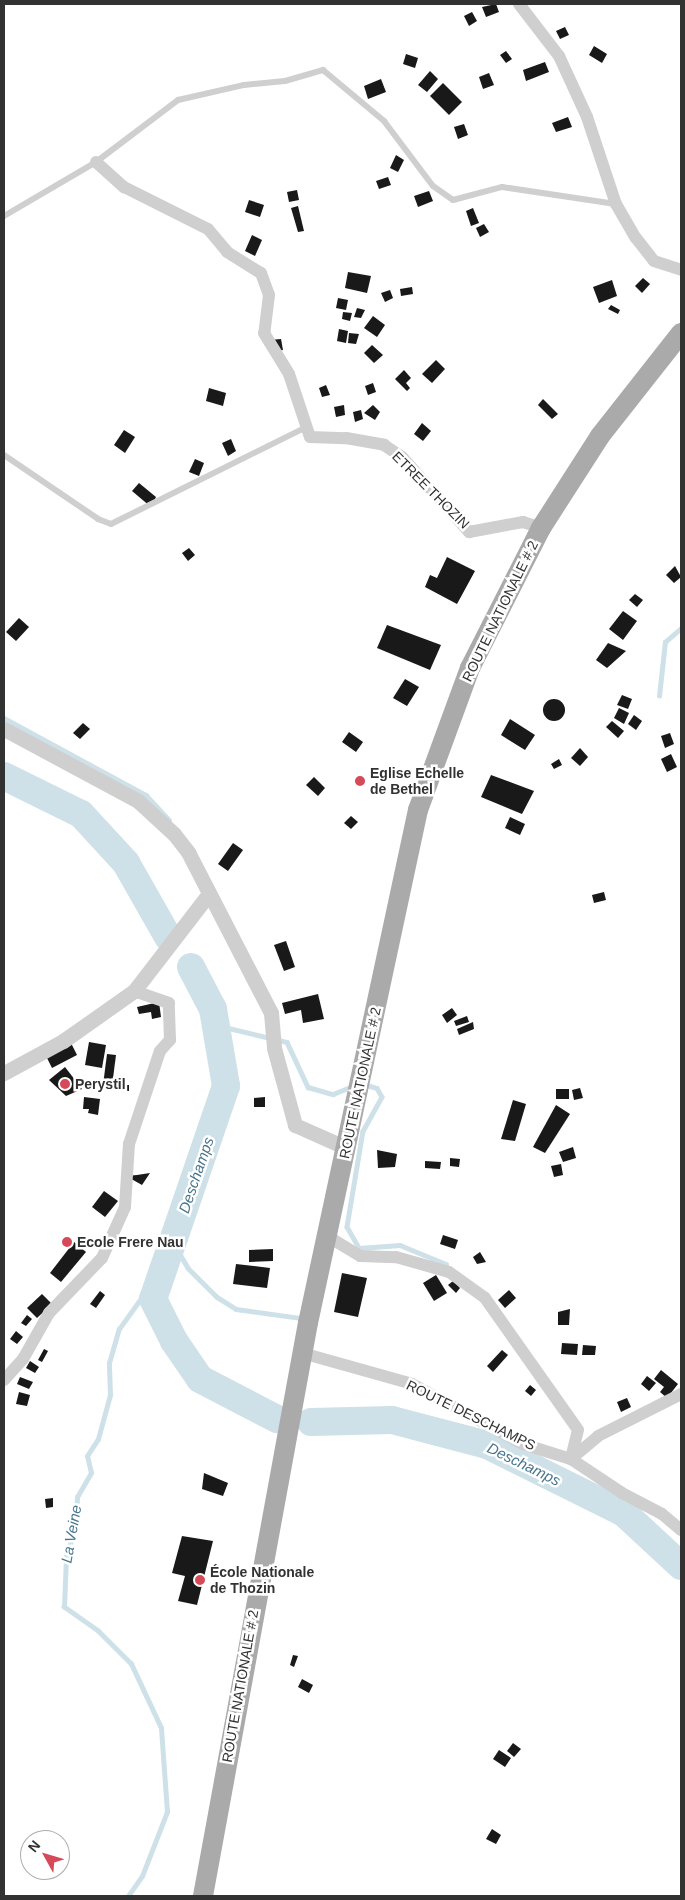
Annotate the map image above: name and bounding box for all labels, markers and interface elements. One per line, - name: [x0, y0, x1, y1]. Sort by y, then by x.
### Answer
- street label: ETREE THOZIN: [389, 448, 473, 532]
- street label: ROUTE NATIONALE # 2: [459, 538, 541, 684]
- place label: Eglise Echelle de Bethel: [370, 765, 464, 798]
- marker: Eglise Echelle de Bethel: [354, 775, 366, 787]
- street label: ROUTE NATIONALE # 2: [336, 1006, 384, 1160]
- place label: Perystil: [75, 1076, 126, 1092]
- marker: Perystil: [59, 1078, 71, 1090]
- water label: Deschamps: [175, 1135, 217, 1215]
- place label: Ecole Frere Nau: [77, 1234, 184, 1250]
- marker: Ecole Frere Nau: [61, 1236, 73, 1248]
- street label: ROUTE DESCHAMPS: [404, 1376, 538, 1454]
- water label: Deschamps: [484, 1439, 564, 1489]
- water label: La Veine: [57, 1504, 85, 1564]
- place label: École Nationale de Thozin: [210, 1564, 314, 1596]
- marker: École Nationale de Thozin: [194, 1574, 206, 1586]
- street label: ROUTE NATIONALE # 2: [218, 1608, 262, 1764]
- north arrow: [20, 1830, 70, 1880]
- text: N: [25, 1837, 44, 1855]

